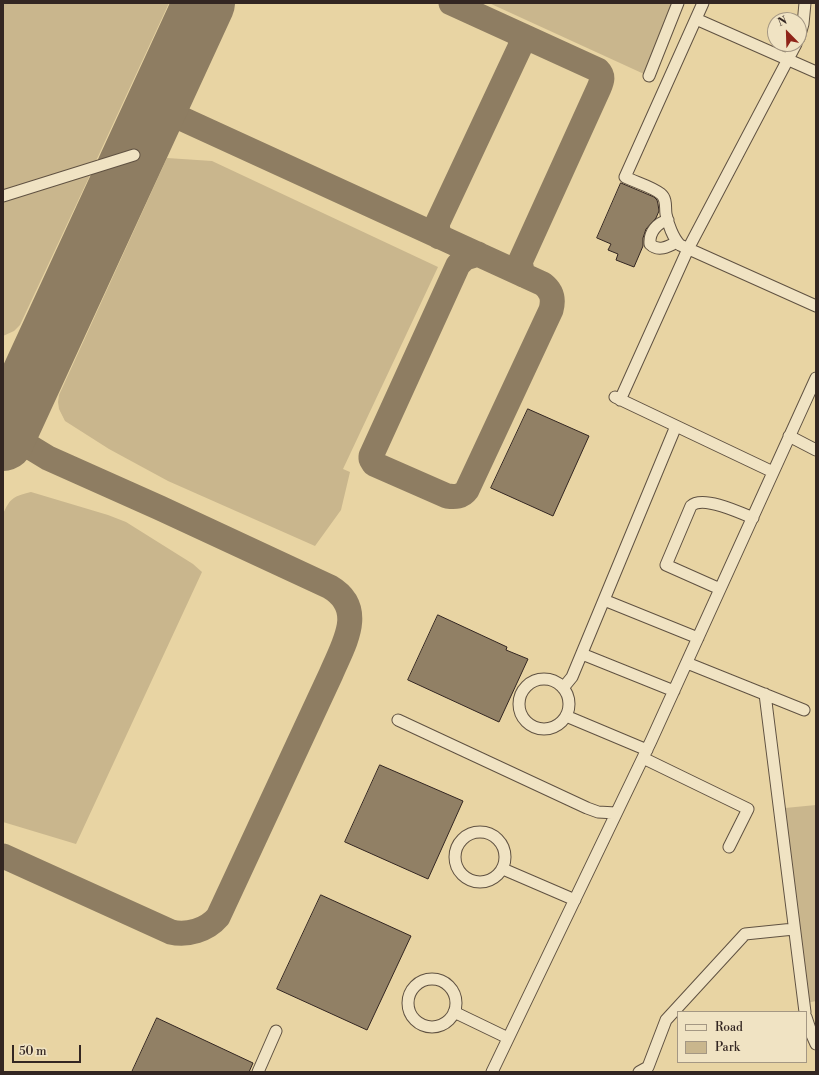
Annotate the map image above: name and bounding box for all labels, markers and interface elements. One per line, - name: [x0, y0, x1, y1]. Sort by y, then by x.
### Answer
- north arrow: [767, 12, 807, 52]
- text: N: [776, 14, 789, 30]
- legend: [677, 1011, 807, 1063]
- text: Road: [715, 1020, 743, 1035]
- scale bar: [14, 1037, 83, 1063]
- text: Park: [715, 1040, 740, 1055]
- text: 50 m: [19, 1044, 47, 1059]

